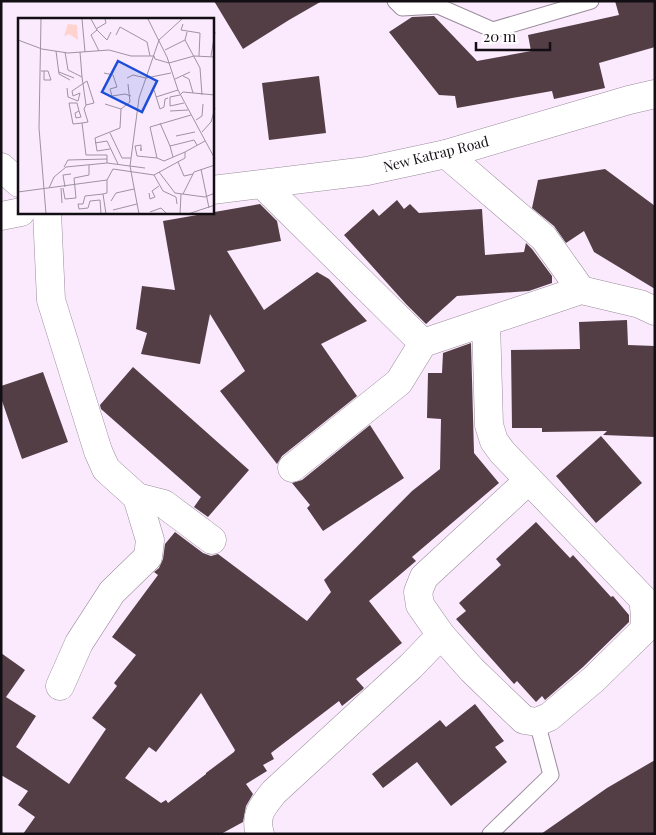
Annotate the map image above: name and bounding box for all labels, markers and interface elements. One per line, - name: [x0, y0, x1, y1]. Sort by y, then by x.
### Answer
- inset map: [18, 18, 214, 214]
- scale bar: [476, 20, 550, 52]
- text: 20 m: [483, 26, 517, 46]
- street label: New Katrap Road: [381, 131, 491, 176]

